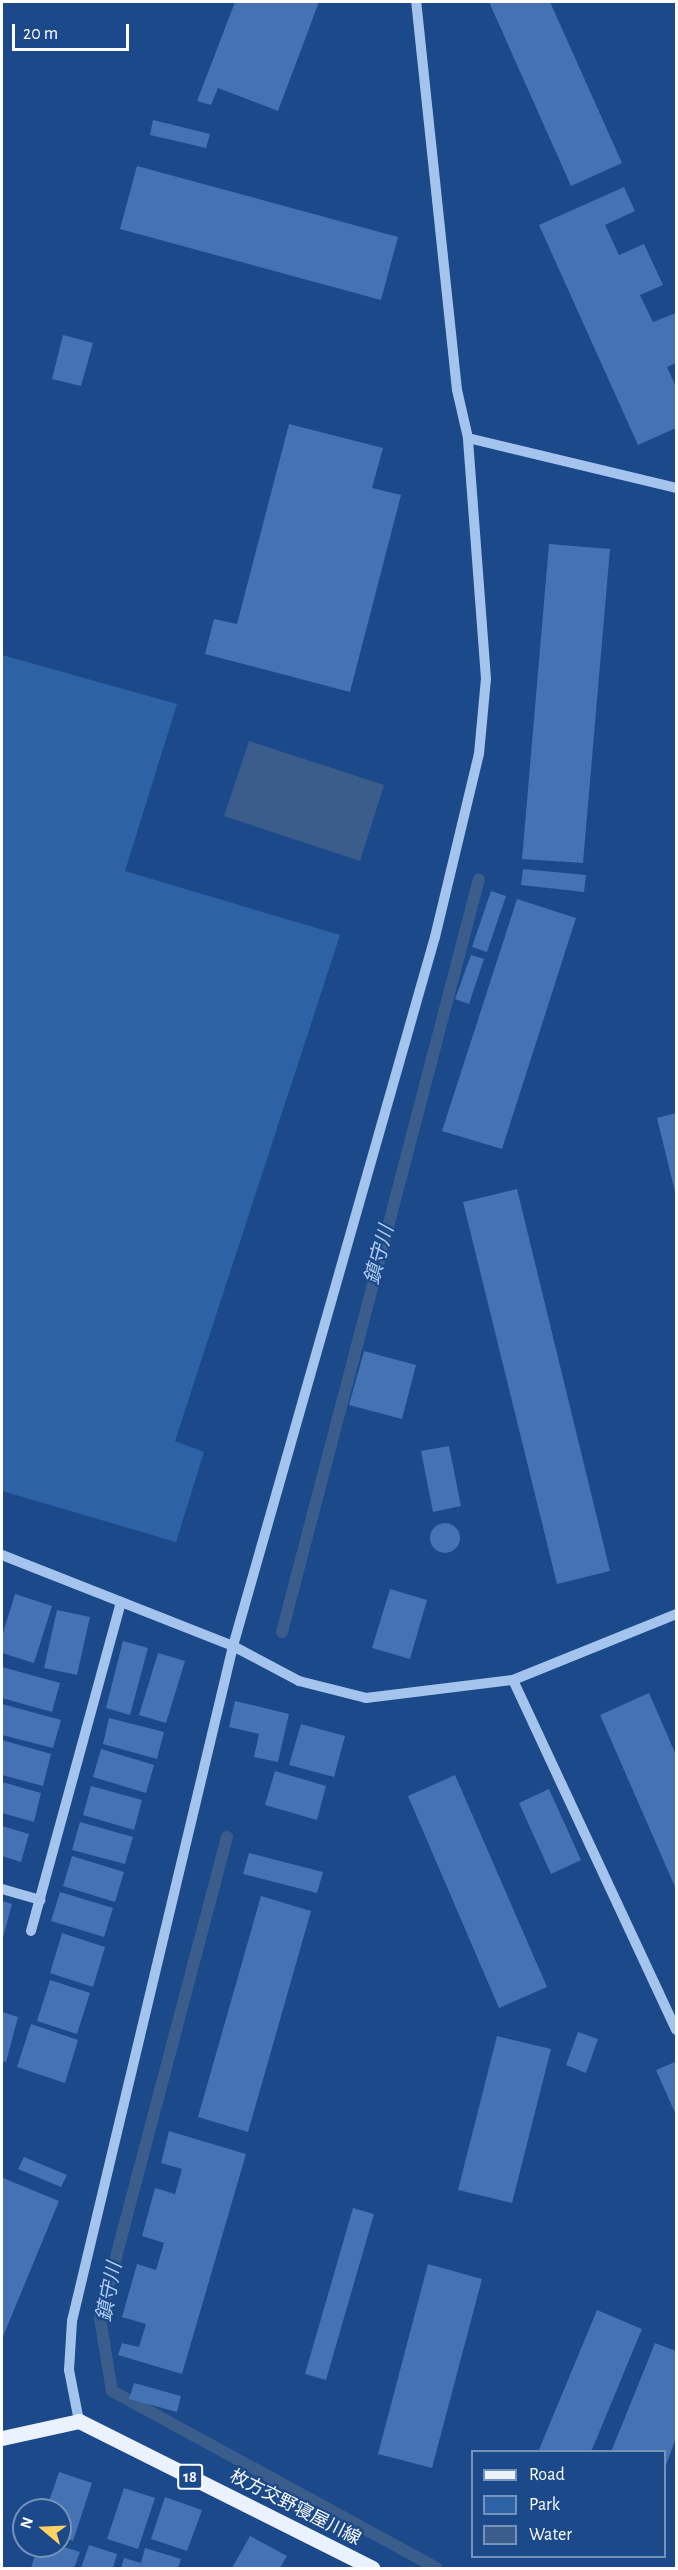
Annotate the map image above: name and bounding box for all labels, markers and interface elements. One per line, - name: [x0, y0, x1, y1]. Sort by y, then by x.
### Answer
- scale bar: [15, 12, 132, 50]
- text: 20 m: [23, 25, 58, 43]
- water label: 鎮守川: [361, 1223, 399, 1287]
- water label: 鎮守川: [92, 2260, 128, 2324]
- legend: [471, 2450, 666, 2558]
- road number: 18: [176, 2464, 204, 2490]
- street label: 枚方交野寝屋川線: [226, 2466, 364, 2550]
- text: Road: [529, 2466, 565, 2484]
- text: Park: [529, 2496, 560, 2514]
- north arrow: [12, 2498, 72, 2558]
- text: N: [17, 2515, 36, 2531]
- text: Water: [529, 2526, 572, 2544]

